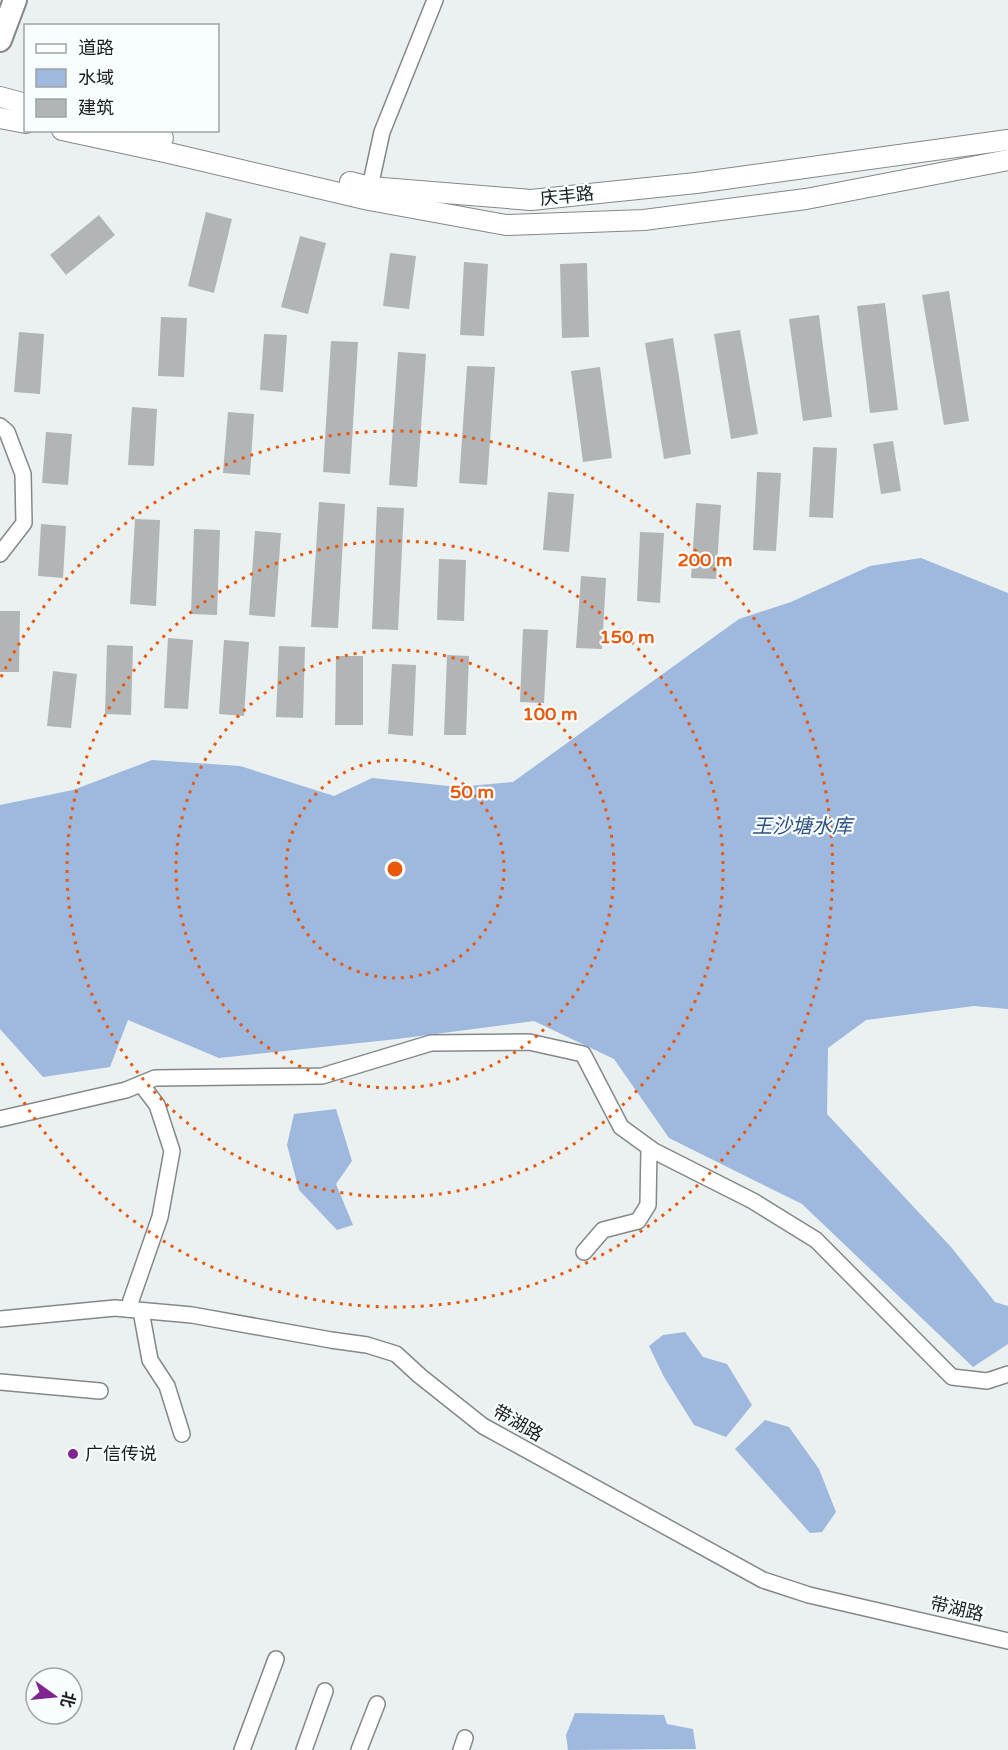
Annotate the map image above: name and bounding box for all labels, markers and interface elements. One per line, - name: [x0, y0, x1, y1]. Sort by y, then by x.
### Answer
- legend: [24, 24, 219, 132]
- text: 道路: [78, 37, 114, 59]
- text: 水域: [78, 67, 114, 89]
- text: 建筑: [78, 97, 114, 119]
- street label: 庆丰路: [539, 182, 595, 210]
- text: 200 m: [677, 549, 733, 571]
- text: 150 m: [599, 626, 655, 648]
- text: 100 m: [522, 703, 578, 725]
- text: 50 m: [450, 781, 494, 803]
- water label: 王沙塘水库: [752, 815, 855, 839]
- centre of rings: [385, 859, 405, 879]
- street label: 带湖路: [489, 1400, 547, 1446]
- place label: 广信传说: [85, 1443, 157, 1465]
- marker: 广信传说: [66, 1447, 80, 1461]
- street label: 带湖路: [928, 1592, 986, 1626]
- north arrow: [24, 1666, 84, 1726]
- text: 北: [56, 1689, 79, 1710]

